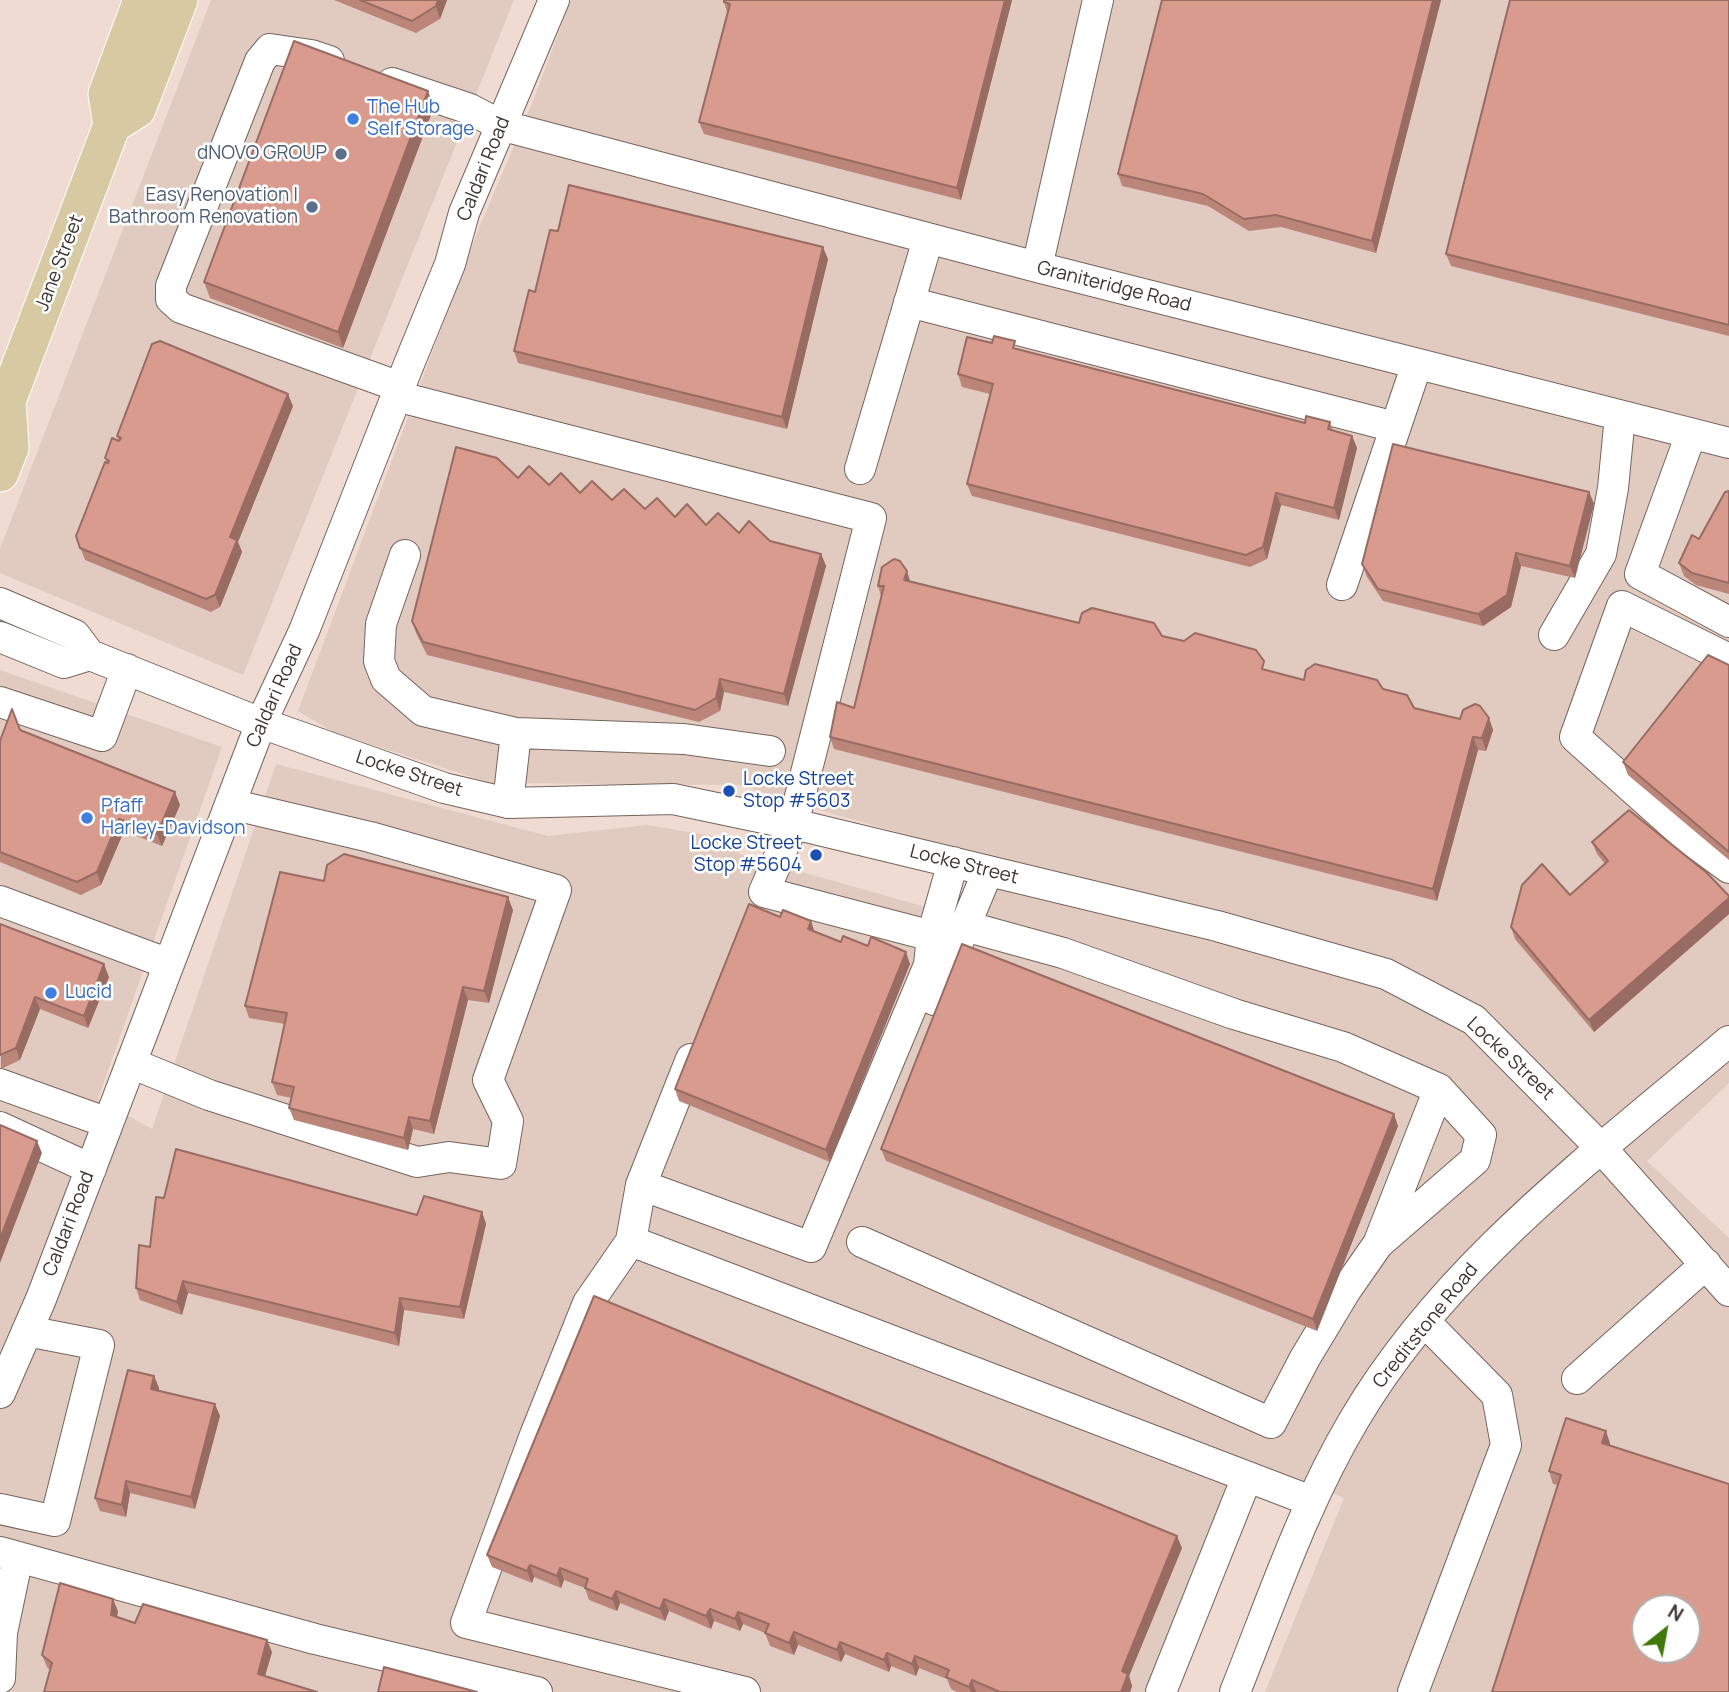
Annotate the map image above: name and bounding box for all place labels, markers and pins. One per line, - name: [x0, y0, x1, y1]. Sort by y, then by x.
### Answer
- place label: The Hub Self Storage: [367, 97, 474, 141]
- marker: The Hub Self Storage: [345, 111, 361, 127]
- place label: dNOVO GROUP: [197, 143, 327, 165]
- marker: dNOVO GROUP: [333, 146, 349, 162]
- place label: Easy Renovation | Bathroom Renovation: [109, 185, 298, 229]
- marker: Easy Renovation | Bathroom Renovation: [304, 199, 320, 215]
- place label: Locke Street Stop #5603: [743, 769, 854, 813]
- marker: Locke Street Stop #5603: [721, 783, 737, 799]
- place label: Pfaff Harley-Davidson: [101, 796, 246, 840]
- marker: Pfaff Harley-Davidson: [79, 810, 95, 826]
- place label: Locke Street Stop #5604: [691, 833, 802, 877]
- marker: Locke Street Stop #5604: [808, 847, 824, 863]
- place label: Lucid: [65, 982, 112, 1004]
- marker: Lucid: [43, 985, 59, 1001]

